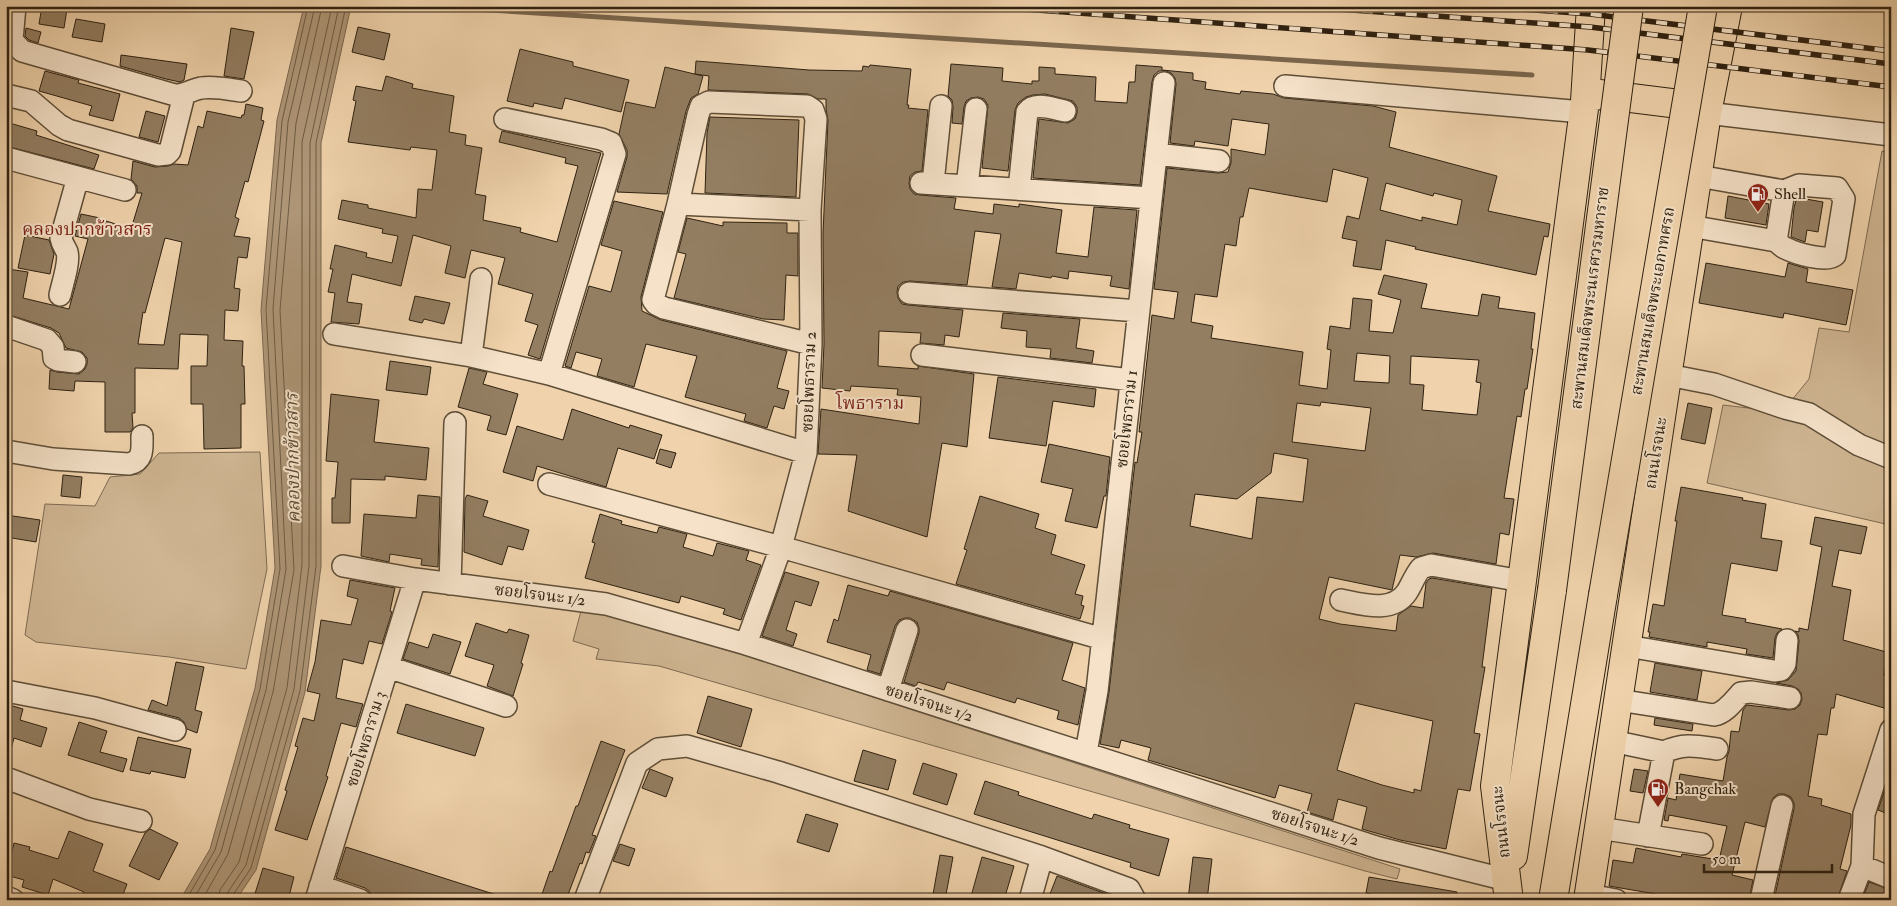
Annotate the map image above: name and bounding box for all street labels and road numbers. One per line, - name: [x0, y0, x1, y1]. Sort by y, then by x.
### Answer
- street label: สะพานสมเด็จพระนเรศวรมหาราช: [1566, 186, 1614, 410]
- street label: สะพานสมเด็จพระเอกาทศรถ: [1627, 205, 1679, 397]
- street label: ซอยโพธาราม 2: [796, 331, 821, 433]
- street label: ซอยโพธาราม 1: [1111, 369, 1142, 469]
- street label: ถนนโรจนะ: [1639, 416, 1672, 490]
- street label: ซอยโรจนะ 1/2: [493, 579, 587, 610]
- street label: ซอยโรจนะ 1/2: [882, 678, 976, 727]
- street label: ซอยโพธาราม 3: [341, 688, 390, 789]
- street label: ถนนโรจนะ: [1486, 785, 1515, 859]
- street label: ซอยโรจนะ 1/2: [1268, 802, 1362, 851]

